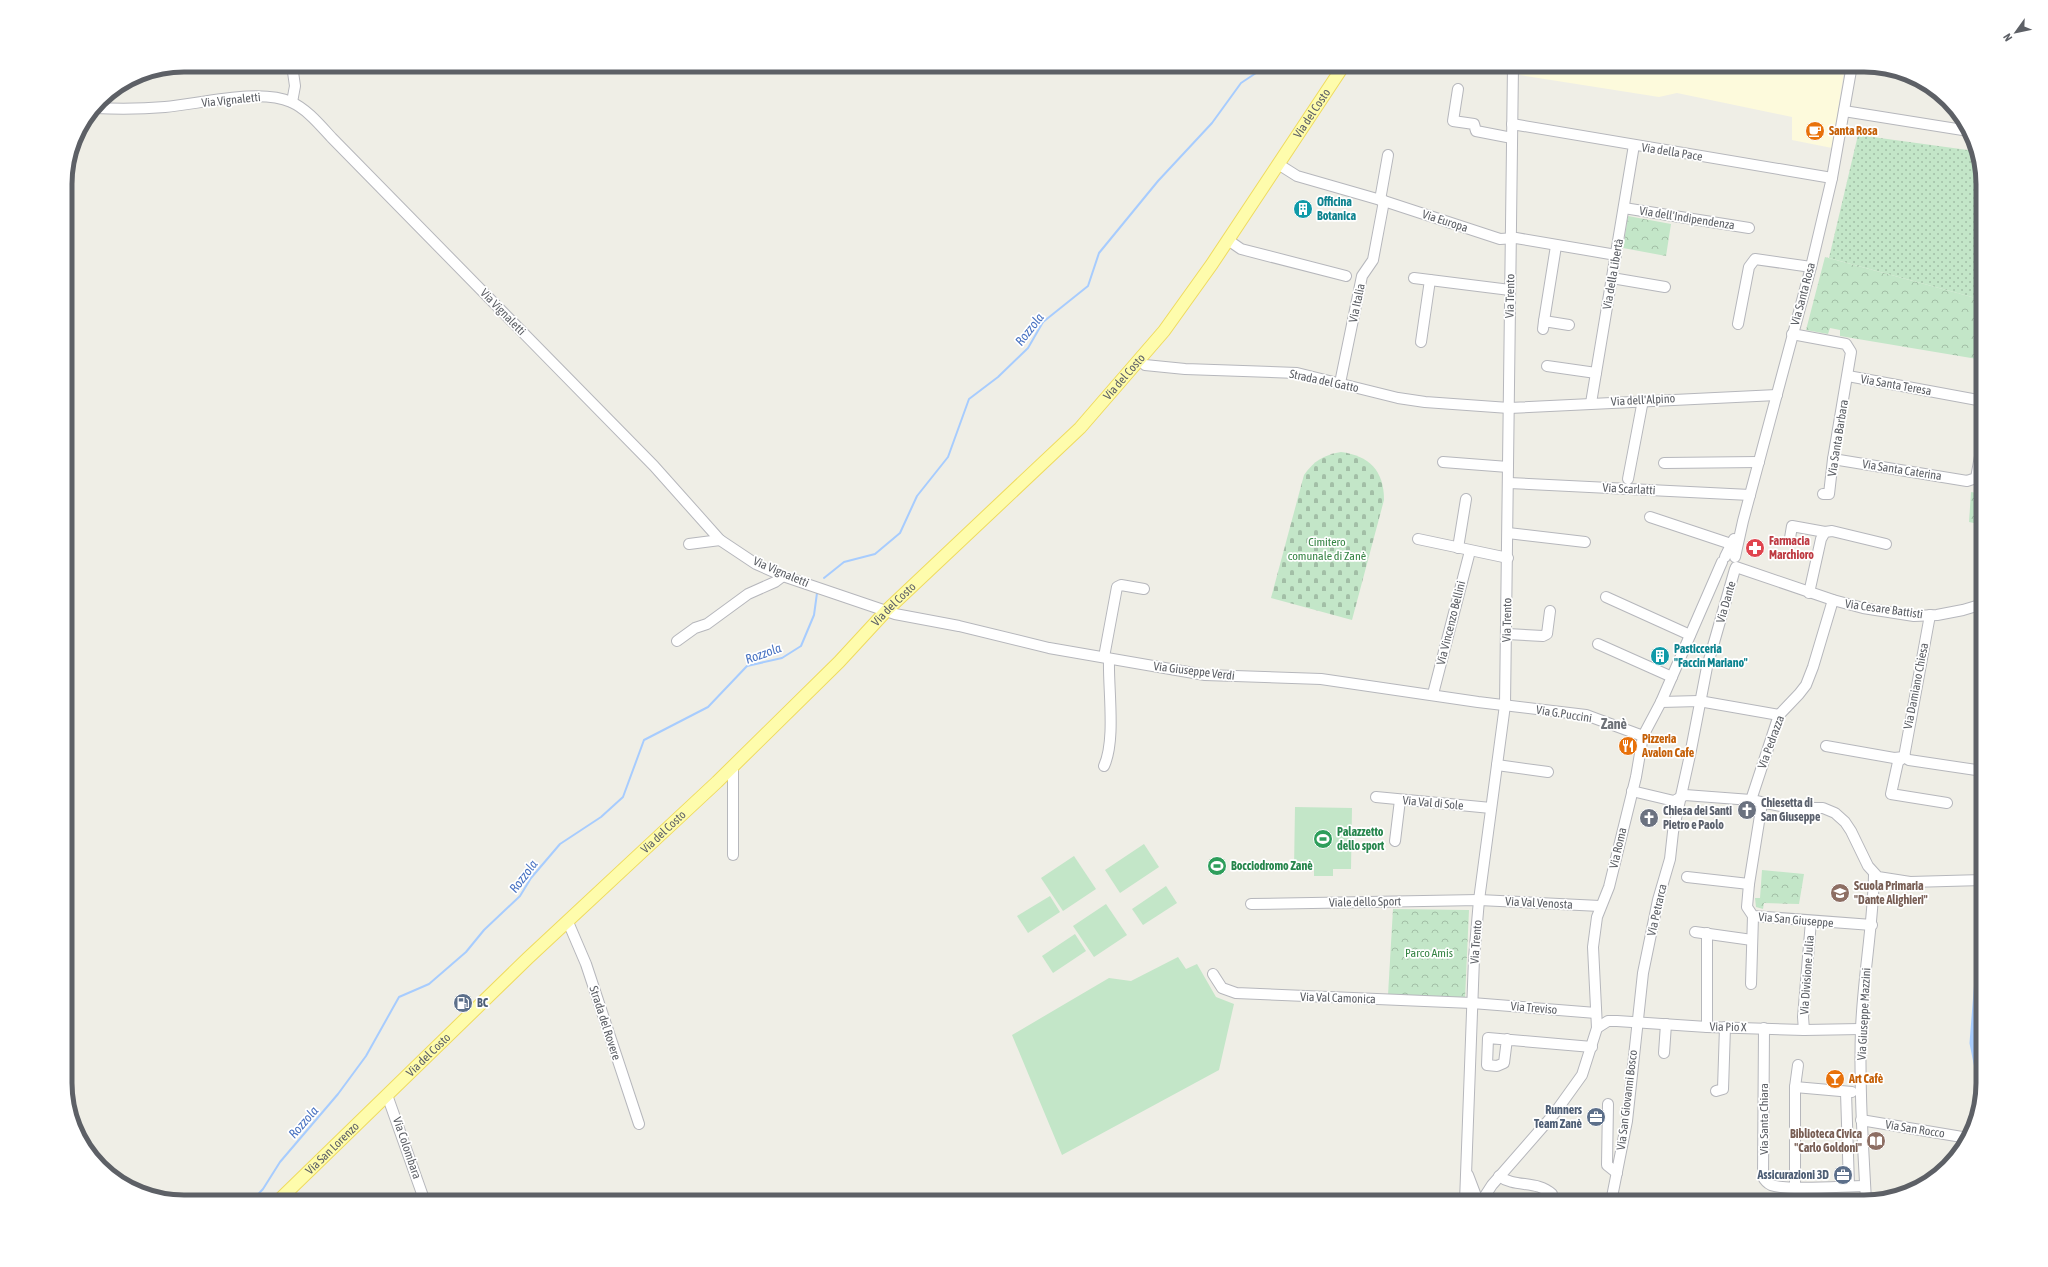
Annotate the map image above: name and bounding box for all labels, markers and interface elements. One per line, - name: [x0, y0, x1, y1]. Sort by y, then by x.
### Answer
- north arrow: [1996, 12, 2036, 52]
- text: N: [2001, 31, 2014, 43]
- street label: Via del Costo: [1291, 86, 1333, 141]
- street label: Via Vignaletti: [201, 90, 261, 110]
- cafe icon: Santa Rosa: [1804, 120, 1826, 142]
- place label: Santa Rosa: [1829, 124, 1878, 138]
- street label: Via della Pace: [1640, 140, 1704, 164]
- place label: Officina Botanica: [1317, 195, 1356, 223]
- building icon: Officina Botanica: [1292, 198, 1314, 220]
- street label: Via dell'Indipendenza: [1638, 204, 1736, 232]
- street label: Via Europa: [1420, 207, 1470, 235]
- street label: Via della Libertà: [1600, 238, 1626, 310]
- street label: Via Santa Rosa: [1788, 261, 1818, 327]
- street label: Via Trento: [1503, 273, 1517, 318]
- street label: Via Italia: [1346, 282, 1368, 324]
- street label: Via Vignaletti: [477, 286, 529, 338]
- water label: Rozzola: [1012, 310, 1047, 349]
- street label: Via del Costo: [1101, 351, 1148, 403]
- street label: Strada del Gatto: [1288, 367, 1360, 395]
- street label: Via Santa Teresa: [1859, 372, 1933, 398]
- street label: Via dell'Alpino: [1611, 391, 1676, 409]
- street label: Via Santa Barbara: [1825, 398, 1851, 478]
- street label: Via Santa Caterina: [1861, 457, 1943, 483]
- street label: Via Scarlatti: [1602, 481, 1656, 497]
- place label: Farmacia Marchioro: [1769, 534, 1814, 562]
- park label: Cimitero comunale di Zanè: [1288, 535, 1366, 563]
- pharmacy icon: Farmacia Marchioro: [1744, 537, 1766, 559]
- street label: Via Vignaletti: [751, 554, 811, 590]
- street label: Via del Costo: [869, 579, 919, 629]
- street label: Via Vincenzo Bellini: [1434, 579, 1468, 667]
- street label: Via Dante: [1713, 580, 1739, 624]
- street label: Via Trento: [1500, 597, 1514, 642]
- street label: Via Cesare Battisti: [1844, 597, 1924, 621]
- water label: Rozzola: [743, 640, 783, 667]
- place label: Pasticceria "Faccin Mariano": [1674, 642, 1748, 670]
- street label: Via Damiano Chiesa: [1901, 642, 1931, 730]
- building icon: Pasticceria "Faccin Mariano": [1649, 645, 1671, 667]
- street label: Via Giuseppe Verdi: [1153, 659, 1235, 683]
- street label: Via G.Puccini: [1535, 703, 1593, 725]
- street label: Via Pedrazza: [1755, 713, 1787, 771]
- district label: Zanè: [1601, 716, 1627, 732]
- place label: Pizzeria Avalon Cafe: [1641, 732, 1695, 760]
- restaurant icon: Pizzeria Avalon Cafe: [1617, 735, 1639, 757]
- street label: Via Val di Sole: [1402, 793, 1464, 813]
- place label: Chiesetta di San Giuseppe: [1761, 796, 1821, 824]
- church icon: Chiesetta di San Giuseppe: [1736, 799, 1758, 821]
- place label: Chiesa dei Santi Pietro e Paolo: [1663, 804, 1732, 832]
- street label: Via del Costo: [638, 807, 689, 856]
- church icon: Chiesa dei Santi Pietro e Paolo: [1638, 807, 1660, 829]
- place label: Palazzetto dello sport: [1337, 825, 1385, 853]
- street label: Via Roma: [1606, 826, 1630, 870]
- sports icon: Palazzetto dello sport: [1312, 828, 1334, 850]
- sports icon: Bocciodromo Zanè: [1206, 855, 1228, 877]
- water label: Rozzola: [506, 857, 541, 896]
- place label: Bocciodromo Zanè: [1231, 859, 1313, 873]
- place label: Scuola Primaria "Dante Alighieri": [1854, 879, 1928, 907]
- school or university icon: Scuola Primaria "Dante Alighieri": [1829, 882, 1851, 904]
- street label: Via Petrarca: [1644, 883, 1670, 937]
- street label: Viale dello Sport: [1329, 894, 1402, 910]
- street label: Via Val Venosta: [1505, 894, 1573, 912]
- street label: Via San Giuseppe: [1758, 910, 1834, 930]
- street label: Via Trento: [1467, 919, 1485, 965]
- street label: Via Divisione Julia: [1797, 935, 1817, 1015]
- park label: Parco Amis: [1405, 946, 1453, 960]
- street label: Via Giuseppe Mazzini: [1855, 967, 1873, 1061]
- street label: Strada del Rovere: [586, 984, 624, 1062]
- street label: Via Val Camonica: [1300, 990, 1376, 1006]
- fuel station icon: BC: [452, 992, 474, 1014]
- place label: BC: [477, 996, 489, 1010]
- street label: Via Treviso: [1510, 999, 1558, 1017]
- street label: Via Pio X: [1709, 1020, 1747, 1034]
- street label: Via del Costo: [403, 1030, 454, 1080]
- street label: Via San Giovanni Bosco: [1614, 1049, 1640, 1151]
- bar icon: Art Cafè: [1824, 1068, 1846, 1090]
- place label: Art Cafè: [1848, 1072, 1884, 1086]
- street label: Via Santa Chiara: [1757, 1083, 1771, 1155]
- water label: Rozzola: [286, 1103, 321, 1141]
- place label: Runners Team Zanè: [1534, 1103, 1583, 1131]
- office icon: Runners Team Zanè: [1585, 1106, 1607, 1128]
- street label: Via Colombara: [390, 1115, 424, 1181]
- street label: Via San Rocco: [1884, 1117, 1946, 1141]
- street label: Via San Lorenzo: [303, 1119, 362, 1177]
- place label: Biblioteca Civica "Carlo Goldoni": [1790, 1127, 1862, 1155]
- library icon: Biblioteca Civica "Carlo Goldoni": [1865, 1130, 1887, 1152]
- office icon: Assicurazioni 3D: [1832, 1164, 1854, 1186]
- place label: Assicurazioni 3D: [1756, 1168, 1829, 1182]

